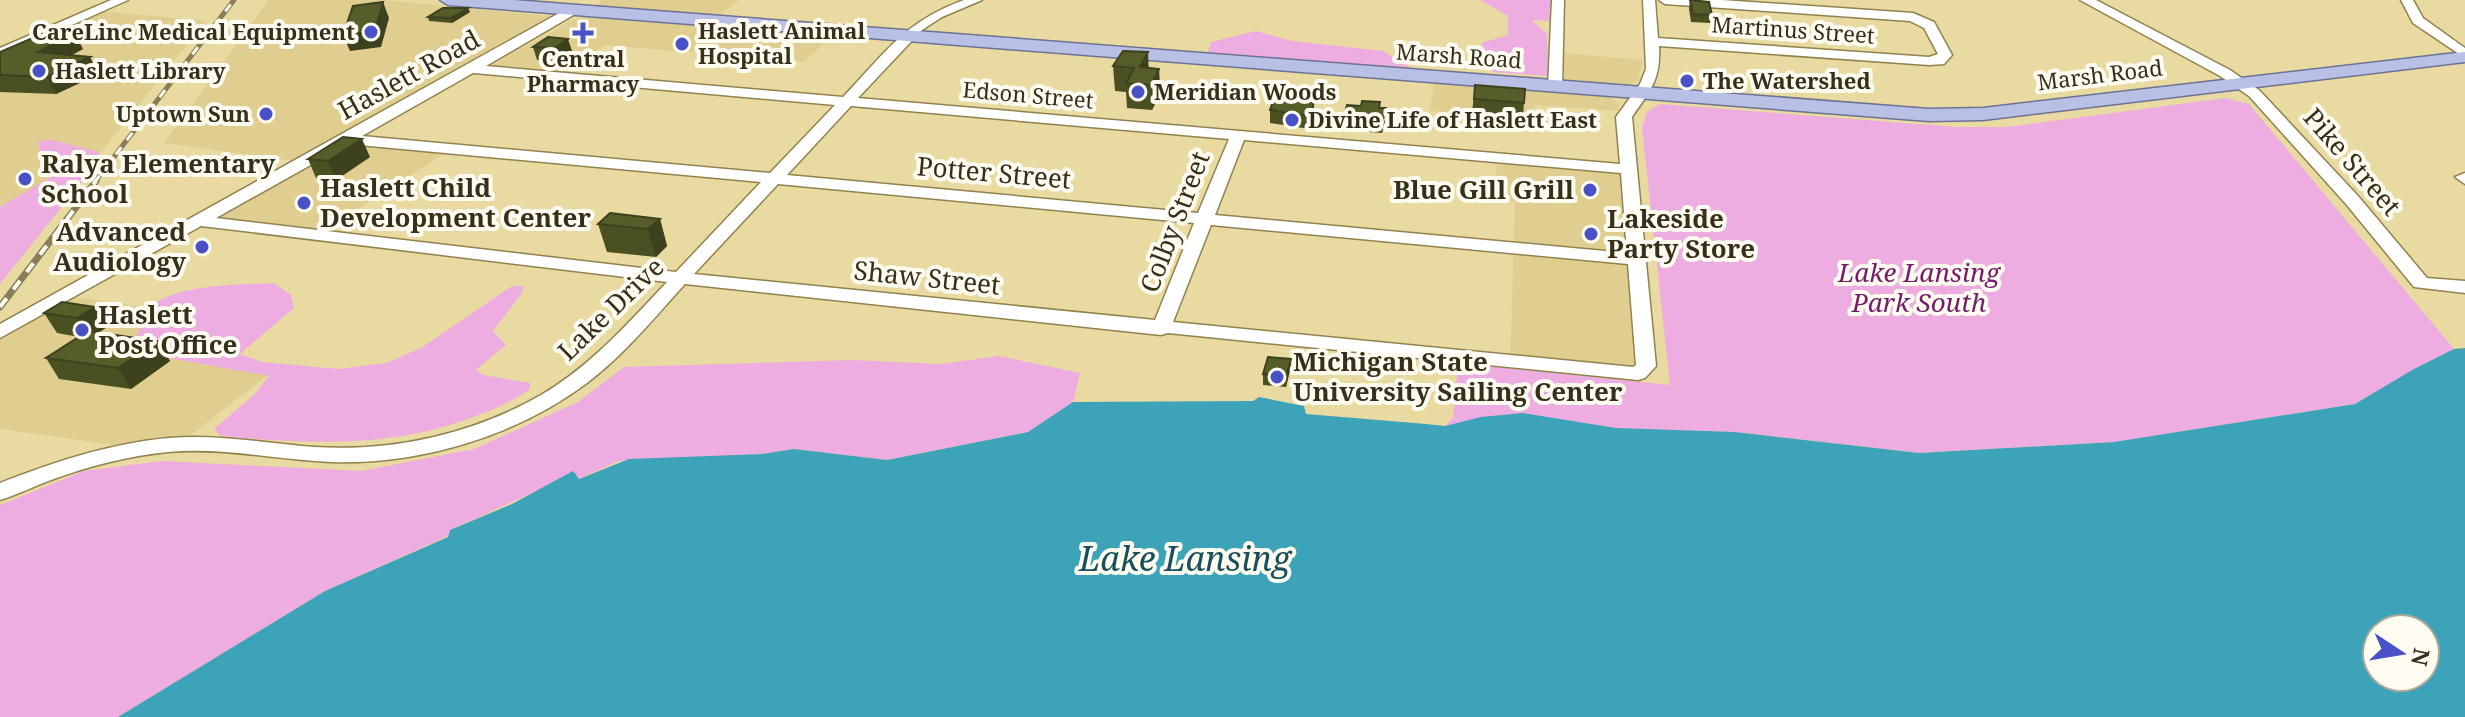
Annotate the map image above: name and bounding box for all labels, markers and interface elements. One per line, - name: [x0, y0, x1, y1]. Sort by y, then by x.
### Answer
- street label: Martinus Street: [1711, 8, 1876, 50]
- place label: Haslett Animal Hospital: [698, 15, 866, 70]
- place label: CareLinc Medical Equipment: [32, 16, 355, 46]
- street label: Haslett Road: [331, 20, 486, 128]
- marker: CareLinc Medical Equipment: [362, 23, 380, 41]
- marker: Central Pharmacy: [574, 24, 592, 42]
- marker: Haslett Animal Hospital: [673, 35, 691, 53]
- street label: Marsh Road: [1395, 36, 1523, 74]
- place label: Central Pharmacy: [527, 43, 640, 98]
- street label: Marsh Road: [2036, 51, 2165, 97]
- place label: Haslett Library: [55, 55, 226, 85]
- marker: Haslett Library: [30, 62, 48, 80]
- place label: The Watershed: [1703, 65, 1871, 95]
- marker: The Watershed: [1678, 72, 1696, 90]
- street label: Edson Street: [961, 73, 1095, 115]
- place label: Meridian Woods: [1154, 76, 1336, 106]
- marker: Meridian Woods: [1129, 83, 1147, 101]
- place label: Uptown Sun: [116, 98, 250, 128]
- street label: Pike Street: [2296, 100, 2410, 223]
- place label: Divine Life of Haslett East: [1308, 104, 1597, 134]
- marker: Uptown Sun: [257, 105, 275, 123]
- marker: Divine Life of Haslett East: [1283, 111, 1301, 129]
- place label: Ralya Elementary School: [41, 145, 276, 211]
- street label: Colby Street: [1131, 146, 1217, 297]
- street label: Potter Street: [916, 147, 1073, 197]
- place label: Haslett Child Development Center: [320, 169, 591, 235]
- marker: Ralya Elementary School: [16, 170, 34, 188]
- place label: Blue Gill Grill: [1393, 171, 1574, 207]
- marker: Blue Gill Grill: [1581, 181, 1599, 199]
- marker: Haslett Child Development Center: [295, 194, 313, 212]
- place label: Lakeside Party Store: [1607, 200, 1755, 266]
- place label: Advanced Audiology: [53, 213, 187, 279]
- marker: Lakeside Party Store: [1582, 225, 1600, 243]
- marker: Advanced Audiology: [193, 238, 211, 256]
- street label: Lake Drive: [549, 249, 671, 368]
- street label: Shaw Street: [852, 251, 1002, 303]
- park label: Lake Lansing Park South: [1837, 254, 2002, 320]
- place label: Haslett Post Office: [98, 296, 237, 362]
- marker: Haslett Post Office: [73, 321, 91, 339]
- place label: Michigan State University Sailing Center: [1293, 343, 1623, 409]
- marker: Michigan State University Sailing Center: [1268, 368, 1286, 386]
- water label: Lake Lansing: [1078, 535, 1293, 581]
- north arrow: [2361, 613, 2441, 693]
- text: N: [2405, 646, 2438, 669]

